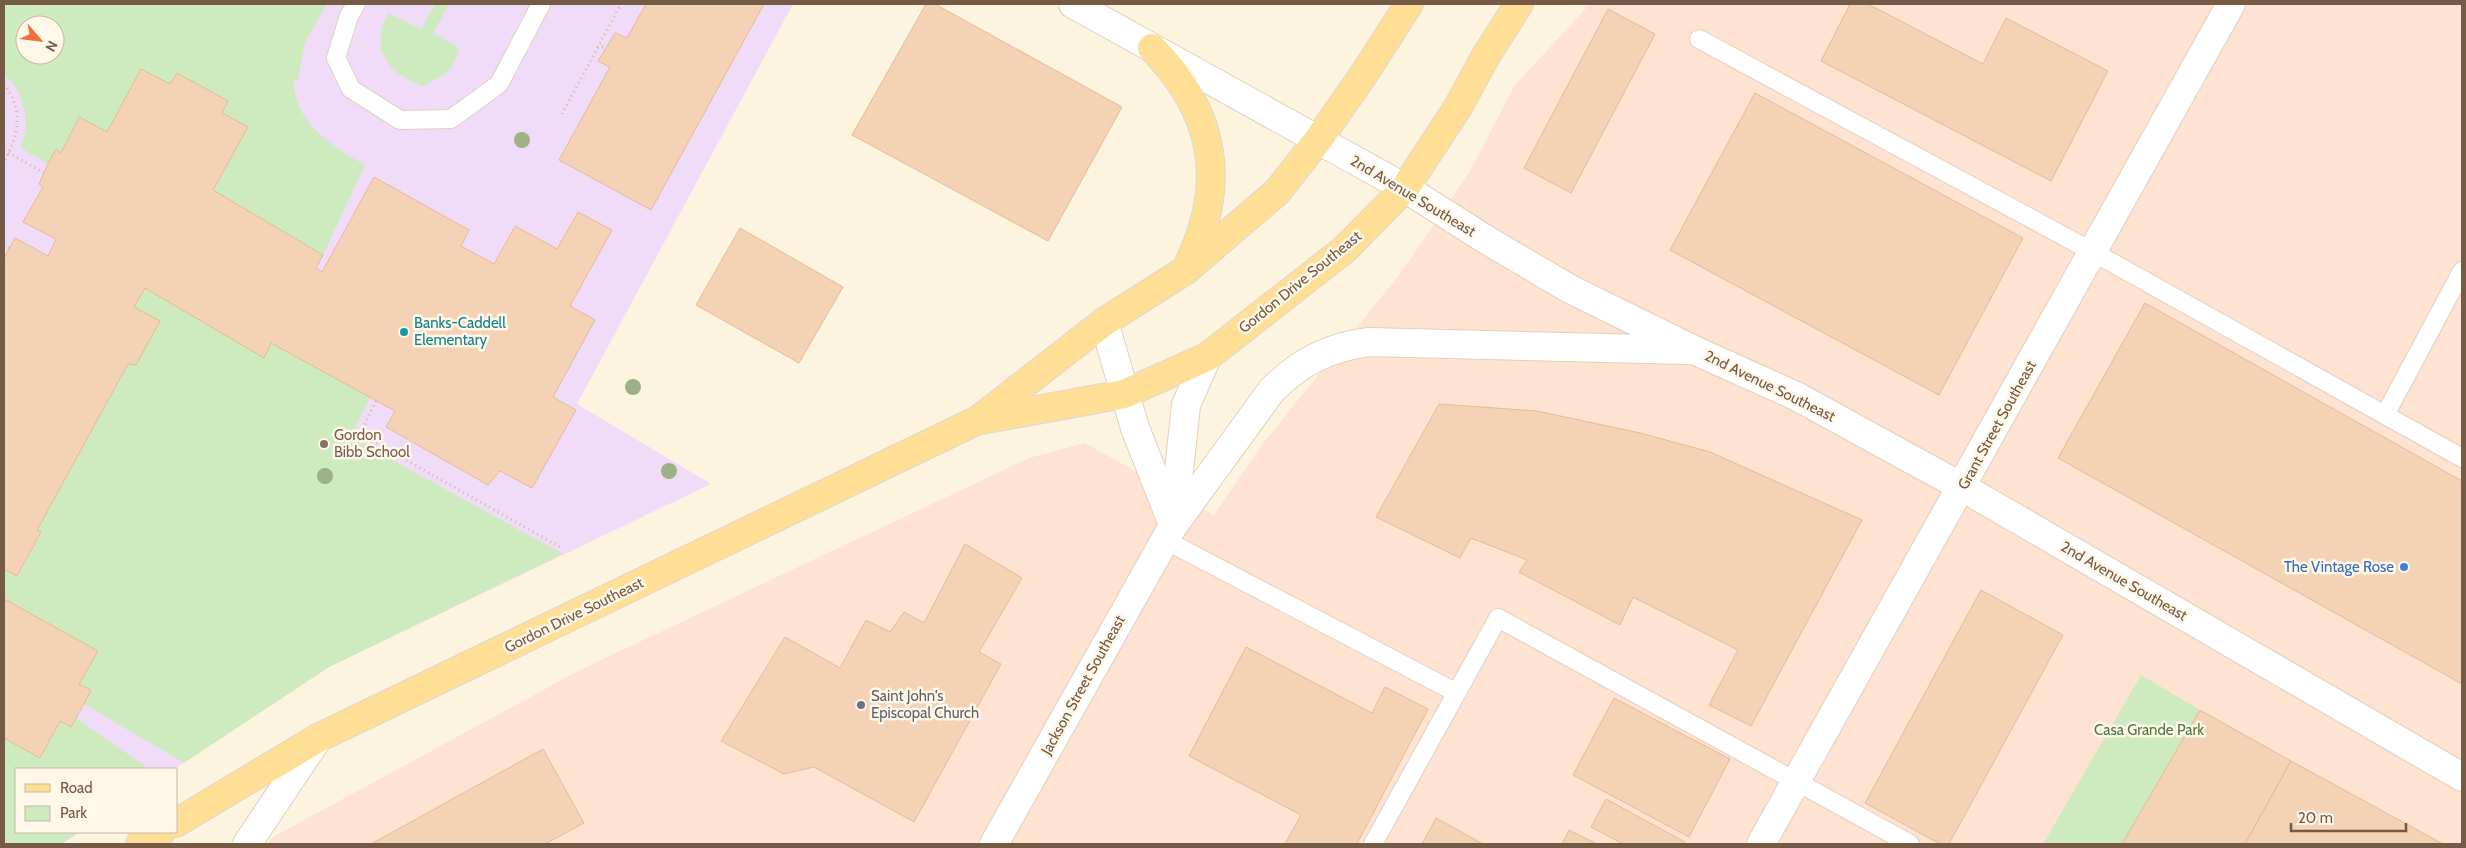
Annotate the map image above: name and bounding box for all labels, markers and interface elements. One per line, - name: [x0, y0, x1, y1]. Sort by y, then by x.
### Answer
- north arrow: [15, 15, 65, 65]
- text: N: [41, 38, 62, 55]
- street label: 2nd Avenue Southeast: [1347, 151, 1479, 241]
- street label: Gordon Drive Southeast: [1235, 227, 1365, 337]
- place label: Banks-Caddell Elementary: [414, 314, 506, 349]
- marker: Banks-Caddell Elementary: [398, 326, 410, 338]
- street label: 2nd Avenue Southeast: [1702, 347, 1838, 425]
- street label: Grant Street Southeast: [1954, 357, 2040, 493]
- place label: Gordon Bibb School: [334, 426, 410, 461]
- marker: Gordon Bibb School: [318, 438, 330, 450]
- street label: 2nd Avenue Southeast: [2058, 537, 2190, 625]
- place label: The Vintage Rose: [2284, 558, 2394, 576]
- marker: The Vintage Rose: [2398, 561, 2410, 573]
- street label: Gordon Drive Southeast: [502, 574, 646, 656]
- street label: Jackson Street Southeast: [1037, 612, 1129, 759]
- place label: Saint John's Episcopal Church: [871, 687, 979, 722]
- marker: Saint John's Episcopal Church: [855, 699, 867, 711]
- park label: Casa Grande Park: [2094, 721, 2204, 739]
- legend: [15, 768, 178, 833]
- text: Road: [60, 779, 93, 797]
- scale bar: [2291, 800, 2406, 832]
- text: Park: [60, 804, 87, 822]
- text: 20 m: [2298, 809, 2333, 827]

